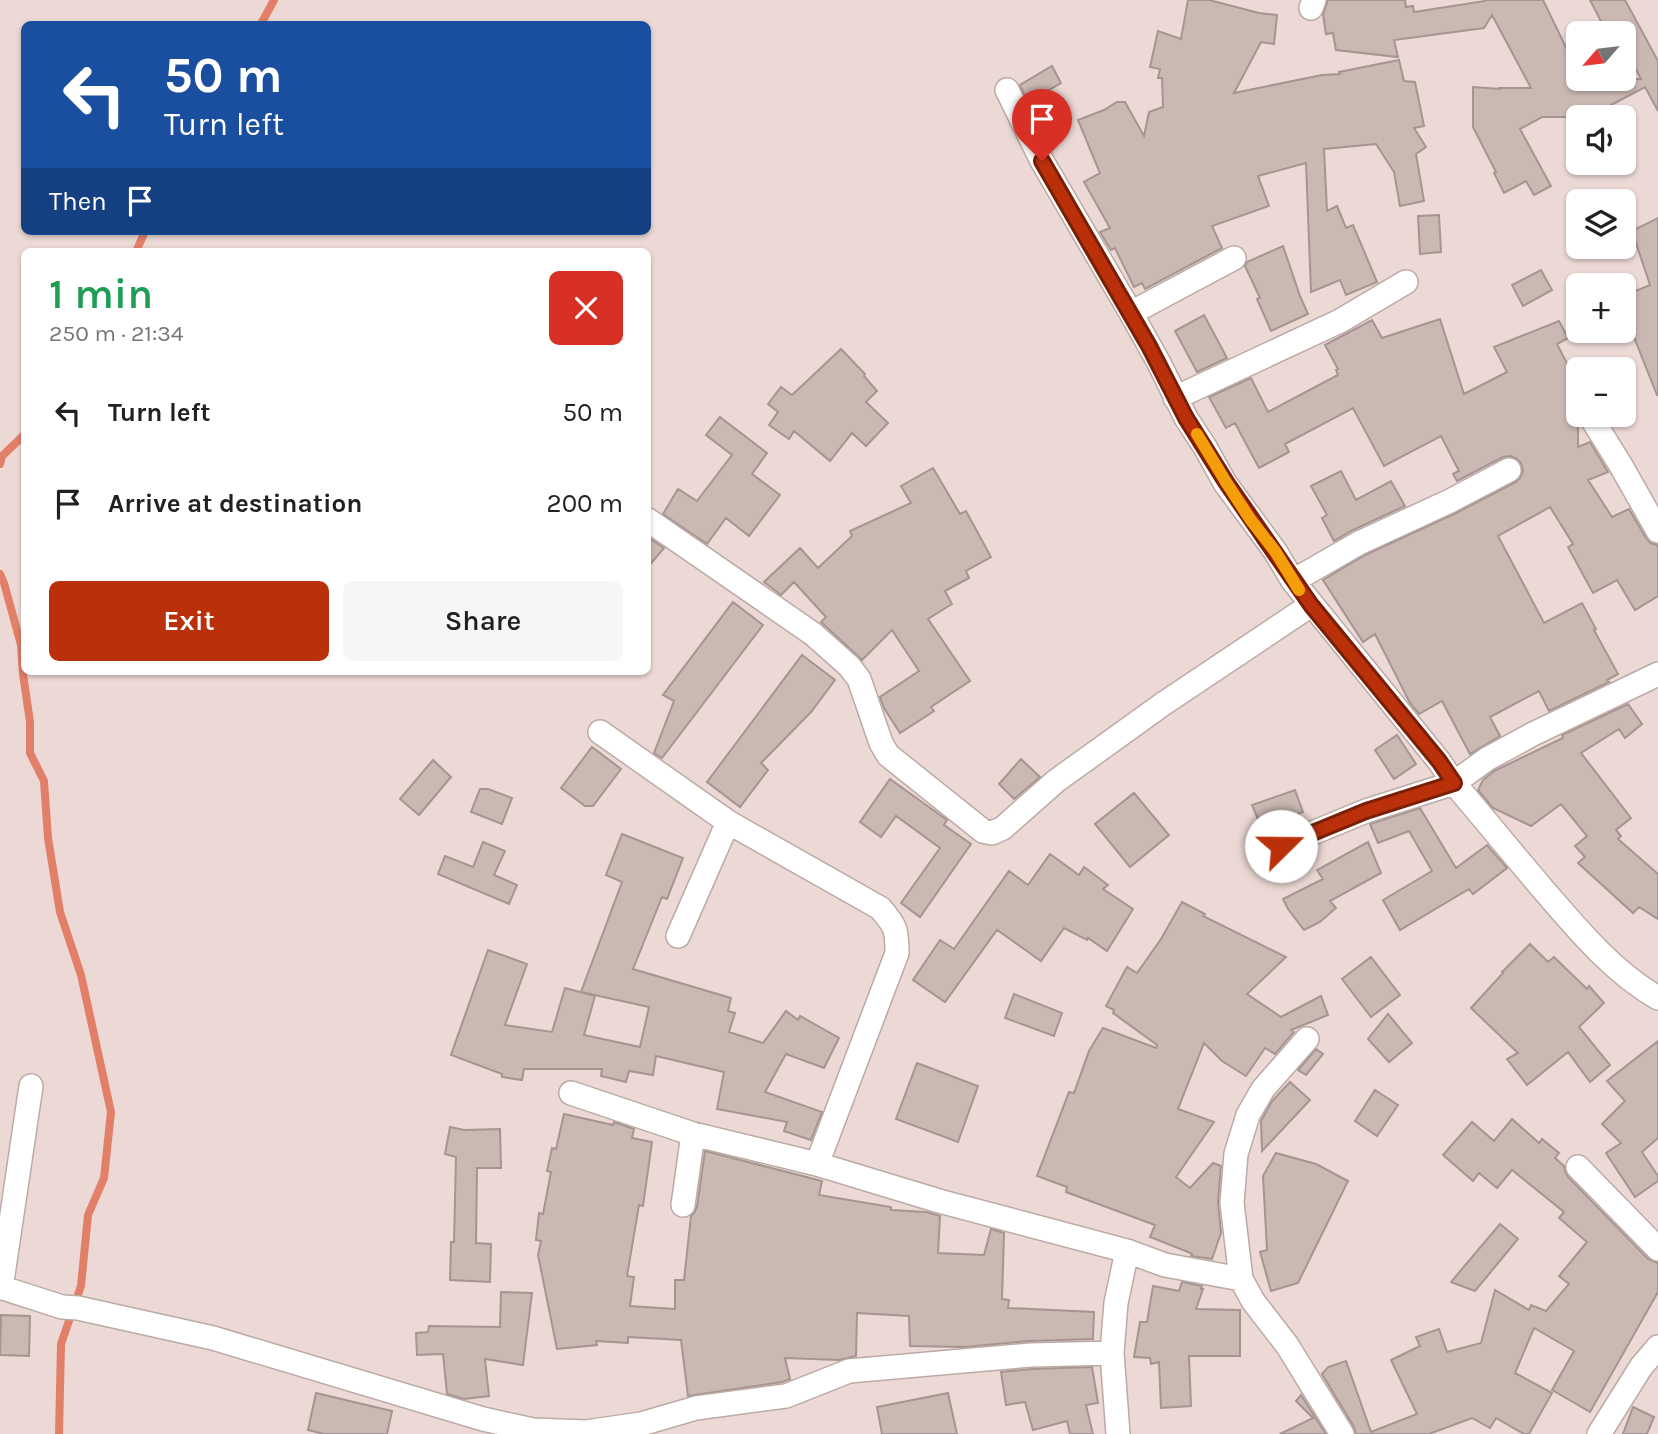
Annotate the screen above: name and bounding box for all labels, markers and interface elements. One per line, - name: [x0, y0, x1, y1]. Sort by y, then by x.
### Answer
- north arrow: [1566, 21, 1636, 91]
- map controls: [1566, 21, 1636, 427]
- text: 50 m: [164, 47, 282, 104]
- icon: left: [49, 49, 140, 140]
- pin: [1012, 89, 1072, 161]
- icon: arrive: [1023, 100, 1061, 138]
- button: sound: [1566, 105, 1636, 175]
- text: Turn left: [164, 106, 284, 143]
- icon: arrive: [121, 182, 159, 220]
- text: Then: [49, 186, 107, 217]
- button: layers: [1566, 189, 1636, 259]
- text: 1 min: [49, 269, 153, 319]
- button: close: [549, 271, 623, 345]
- button: +: [1566, 273, 1636, 343]
- text: 250 m · 21:34: [49, 320, 184, 347]
- button: −: [1566, 357, 1636, 427]
- icon: left: [49, 394, 87, 432]
- text: Turn left: [108, 397, 210, 428]
- text: 50 m: [562, 397, 623, 428]
- icon: arrive: [49, 485, 87, 523]
- text: Arrive at destination: [108, 488, 362, 519]
- text: 200 m: [547, 488, 623, 519]
- button: Exit: [49, 581, 329, 661]
- button: Share: [343, 581, 623, 661]
- position arrow: [1244, 809, 1318, 883]

